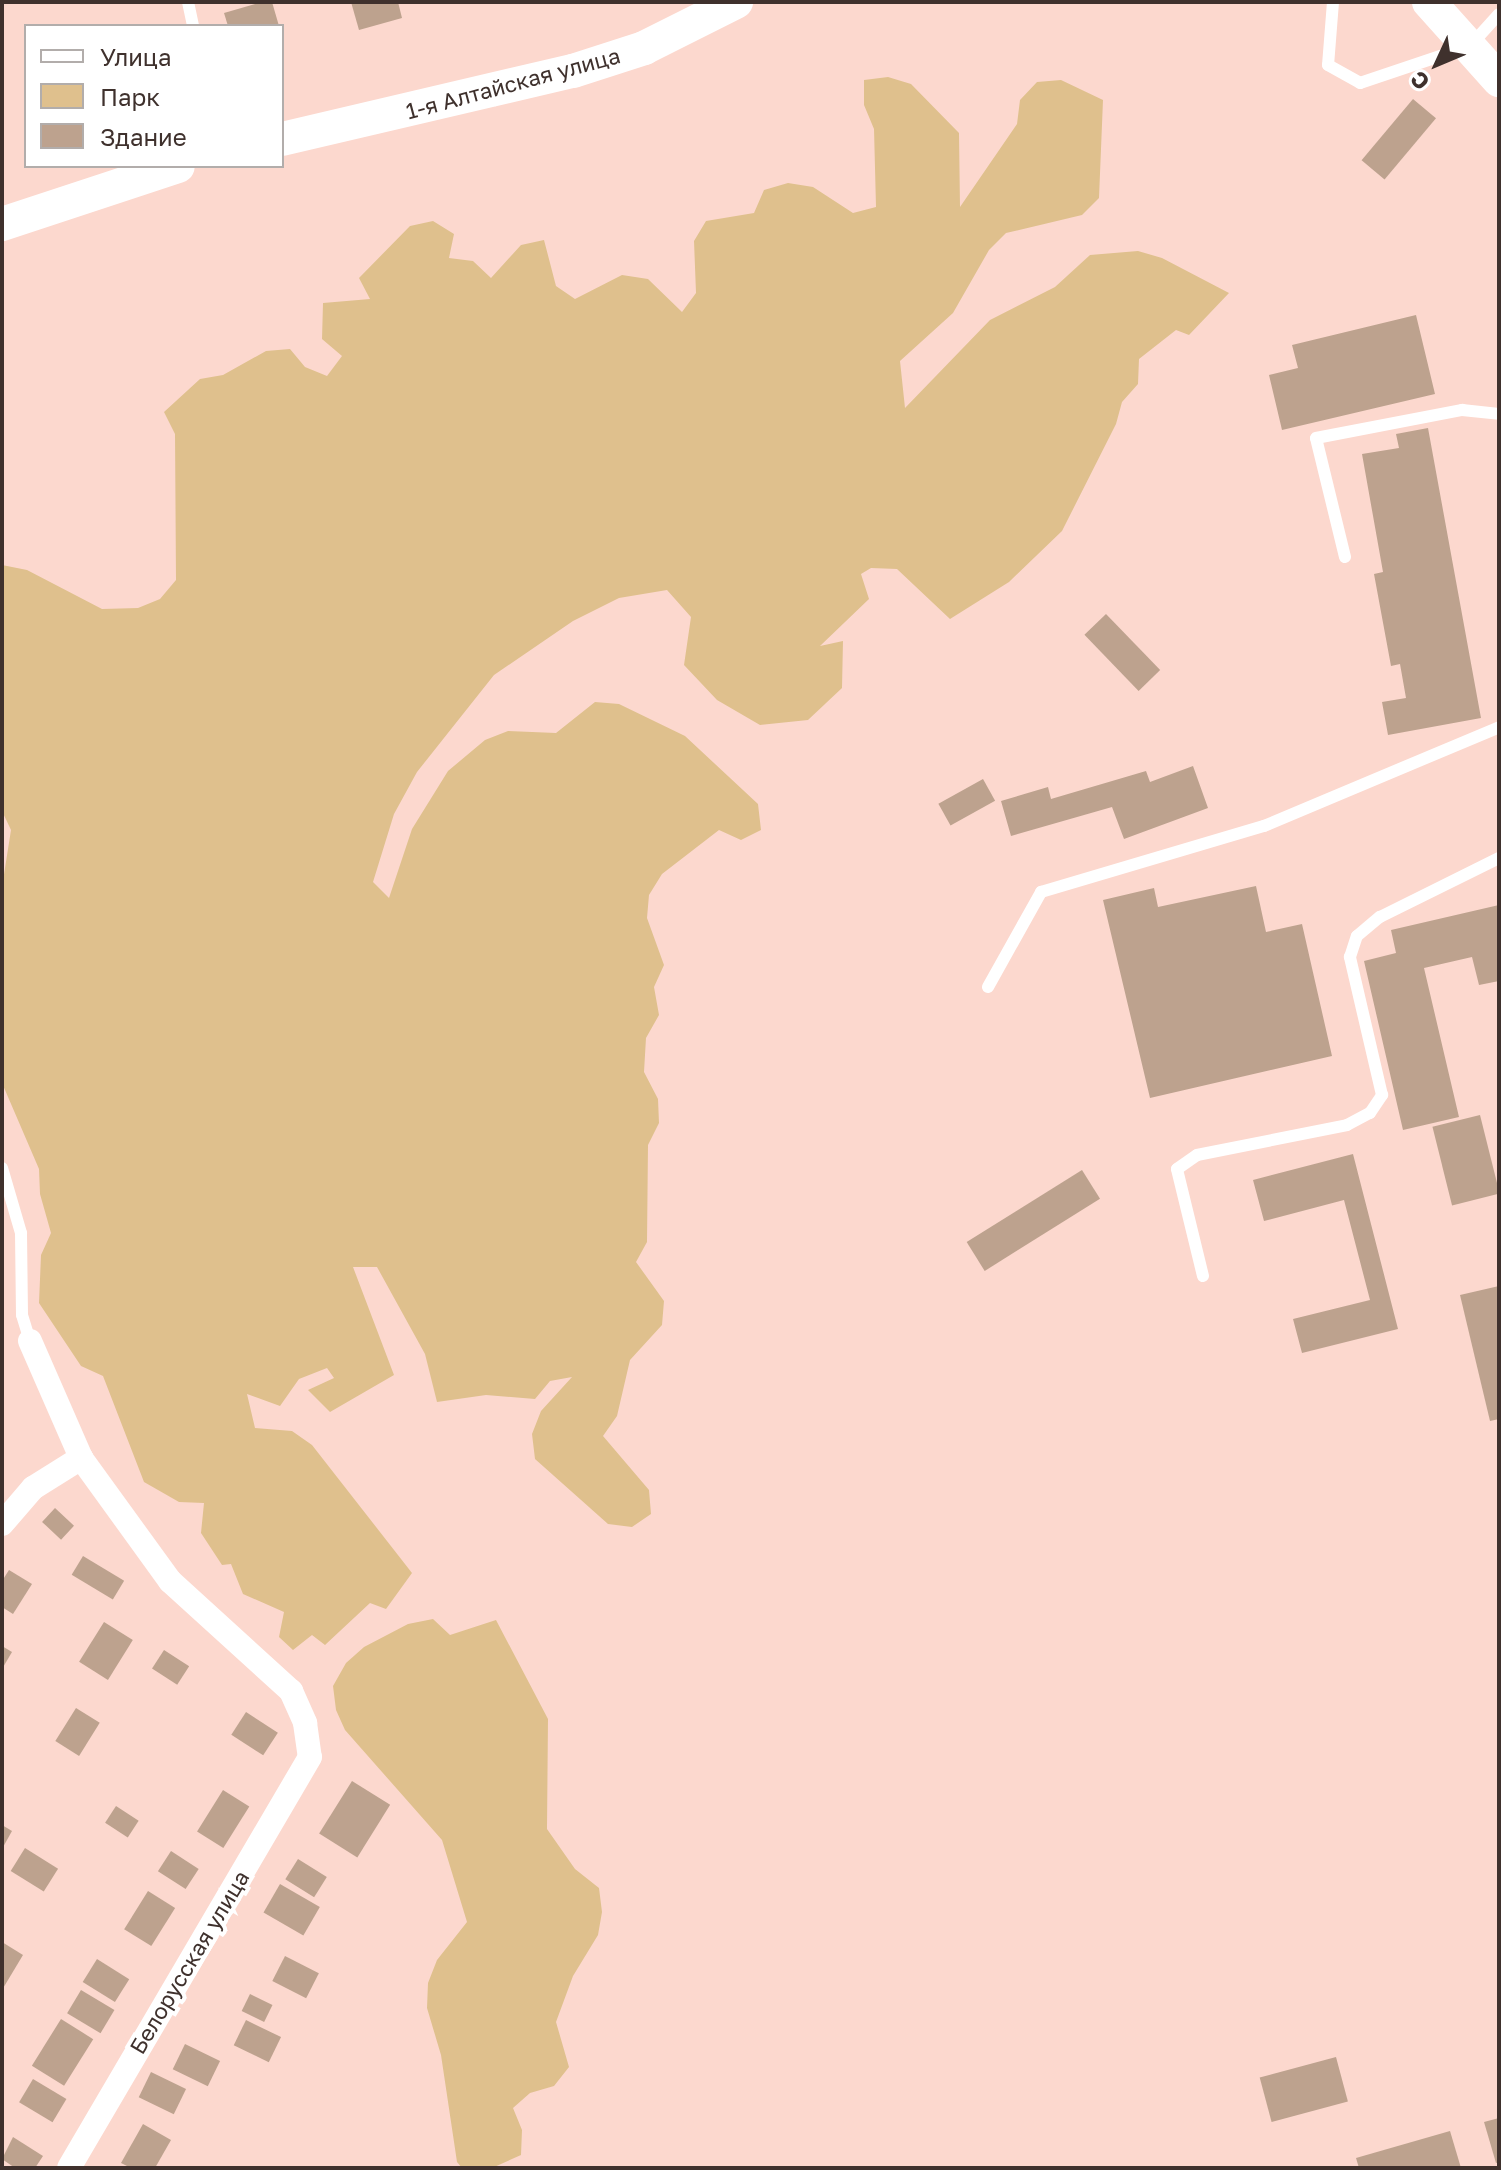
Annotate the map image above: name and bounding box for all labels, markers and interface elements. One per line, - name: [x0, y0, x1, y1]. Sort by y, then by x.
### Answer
- legend: [24, 24, 284, 168]
- north arrow: [1397, 24, 1477, 104]
- text: Улица: [100, 42, 172, 71]
- street label: 1-я Алтайская улица: [403, 42, 623, 124]
- text: С: [1404, 66, 1435, 96]
- text: Парк: [100, 82, 160, 111]
- text: Здание: [100, 122, 187, 151]
- street label: Белорусская улица: [124, 1865, 254, 2059]

